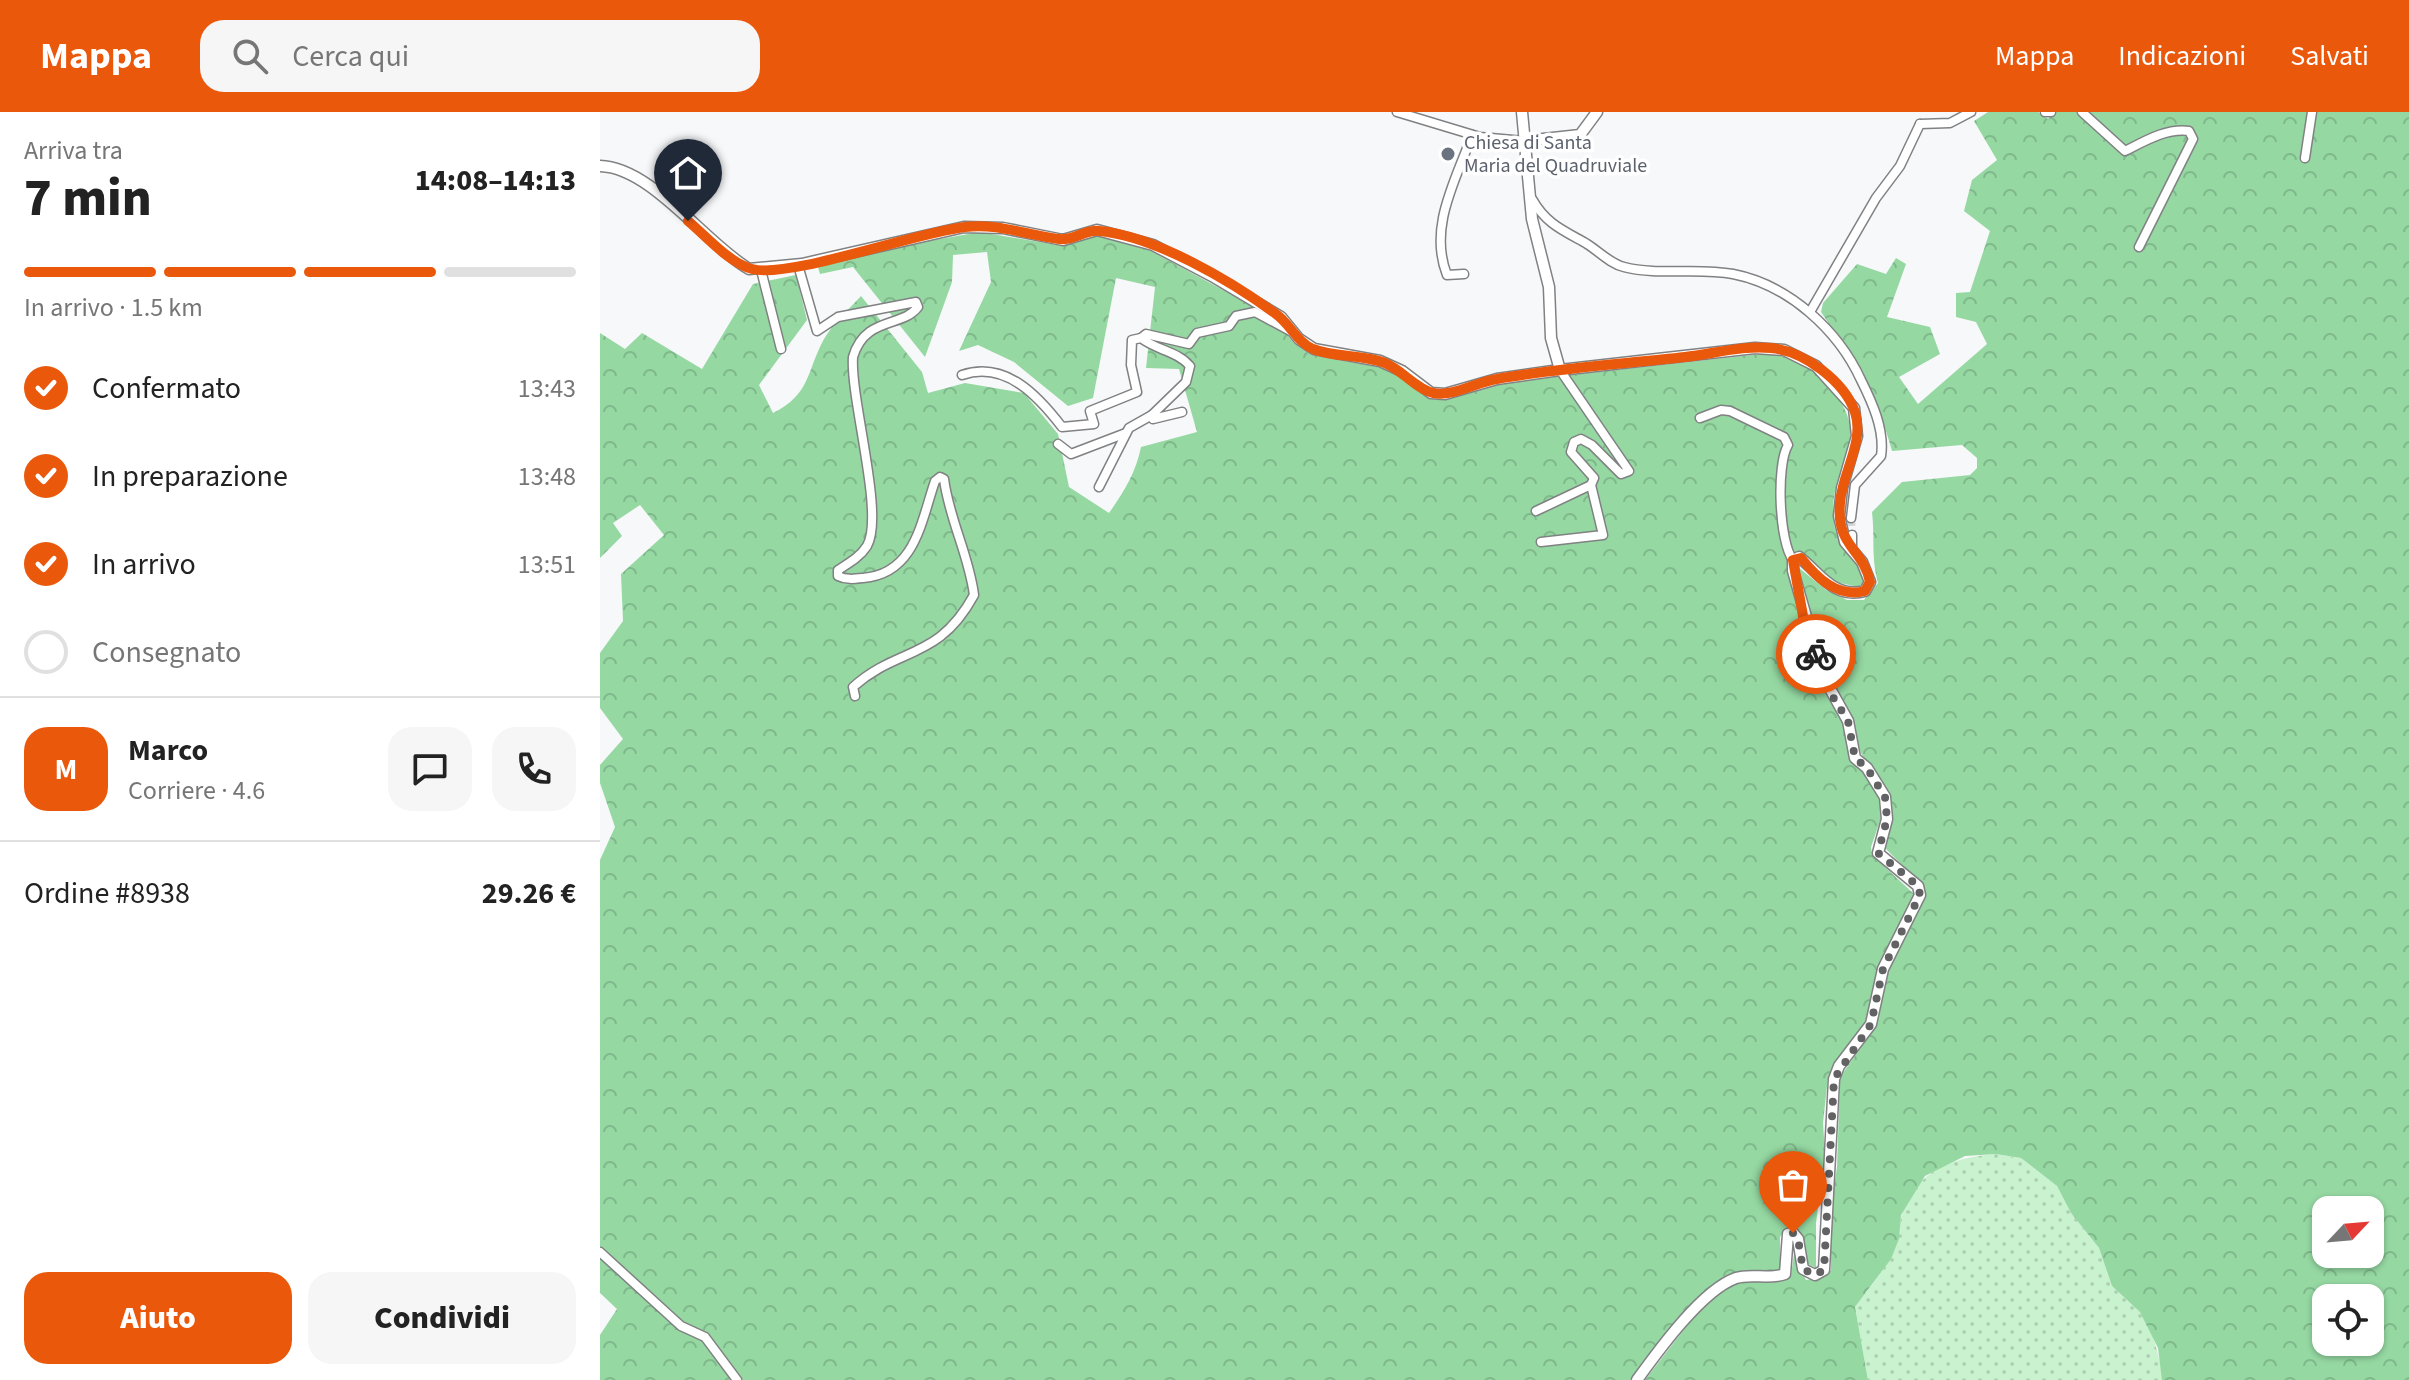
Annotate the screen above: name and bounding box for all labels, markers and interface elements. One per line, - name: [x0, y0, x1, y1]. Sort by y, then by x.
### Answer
- search box: [200, 20, 760, 92]
- text: Mappa: [40, 29, 152, 83]
- icon: search: [228, 34, 272, 78]
- text: Cerca qui: [292, 35, 409, 78]
- text: Mappa: [1995, 36, 2074, 76]
- text: Indicazioni: [2118, 36, 2246, 76]
- text: Salvati: [2290, 36, 2369, 76]
- place label: Chiesa di Santa Maria del Quadruviale: [1464, 129, 1647, 180]
- text: Arriva tra: [24, 132, 123, 169]
- pin: [654, 139, 722, 221]
- marker: Chiesa di Santa Maria del Quadruviale: [1439, 145, 1457, 163]
- icon: home: [666, 151, 710, 195]
- text: 14:08–14:13: [415, 159, 576, 202]
- text: 7 min: [24, 162, 152, 236]
- text: In arrivo · 1.5 km: [24, 289, 203, 326]
- icon: check: [24, 366, 68, 410]
- text: Confermato: [92, 367, 241, 410]
- text: 13:43: [518, 370, 576, 407]
- icon: check: [24, 454, 68, 498]
- text: In preparazione: [92, 455, 288, 498]
- text: 13:48: [518, 458, 576, 495]
- icon: check: [24, 542, 68, 586]
- text: In arrivo: [92, 543, 196, 586]
- text: 13:51: [518, 546, 576, 583]
- courier: [1776, 614, 1856, 694]
- text: Consegnato: [92, 631, 241, 674]
- icon: bike: [1794, 632, 1838, 676]
- button: chat: [388, 727, 472, 811]
- button: phone: [492, 727, 576, 811]
- text: Marco: [128, 729, 208, 772]
- text: M: [55, 748, 77, 791]
- text: Corriere · 4.6: [128, 772, 265, 809]
- text: Ordine #8938: [24, 872, 190, 915]
- text: 29.26 €: [482, 872, 576, 915]
- pin: [1759, 1151, 1827, 1233]
- icon: bag: [1771, 1163, 1815, 1207]
- north arrow: [2312, 1196, 2384, 1268]
- map controls: [2312, 1196, 2384, 1356]
- button: Aiuto: [24, 1272, 292, 1364]
- button: Condividi: [308, 1272, 576, 1364]
- button: locate: [2312, 1284, 2384, 1356]

